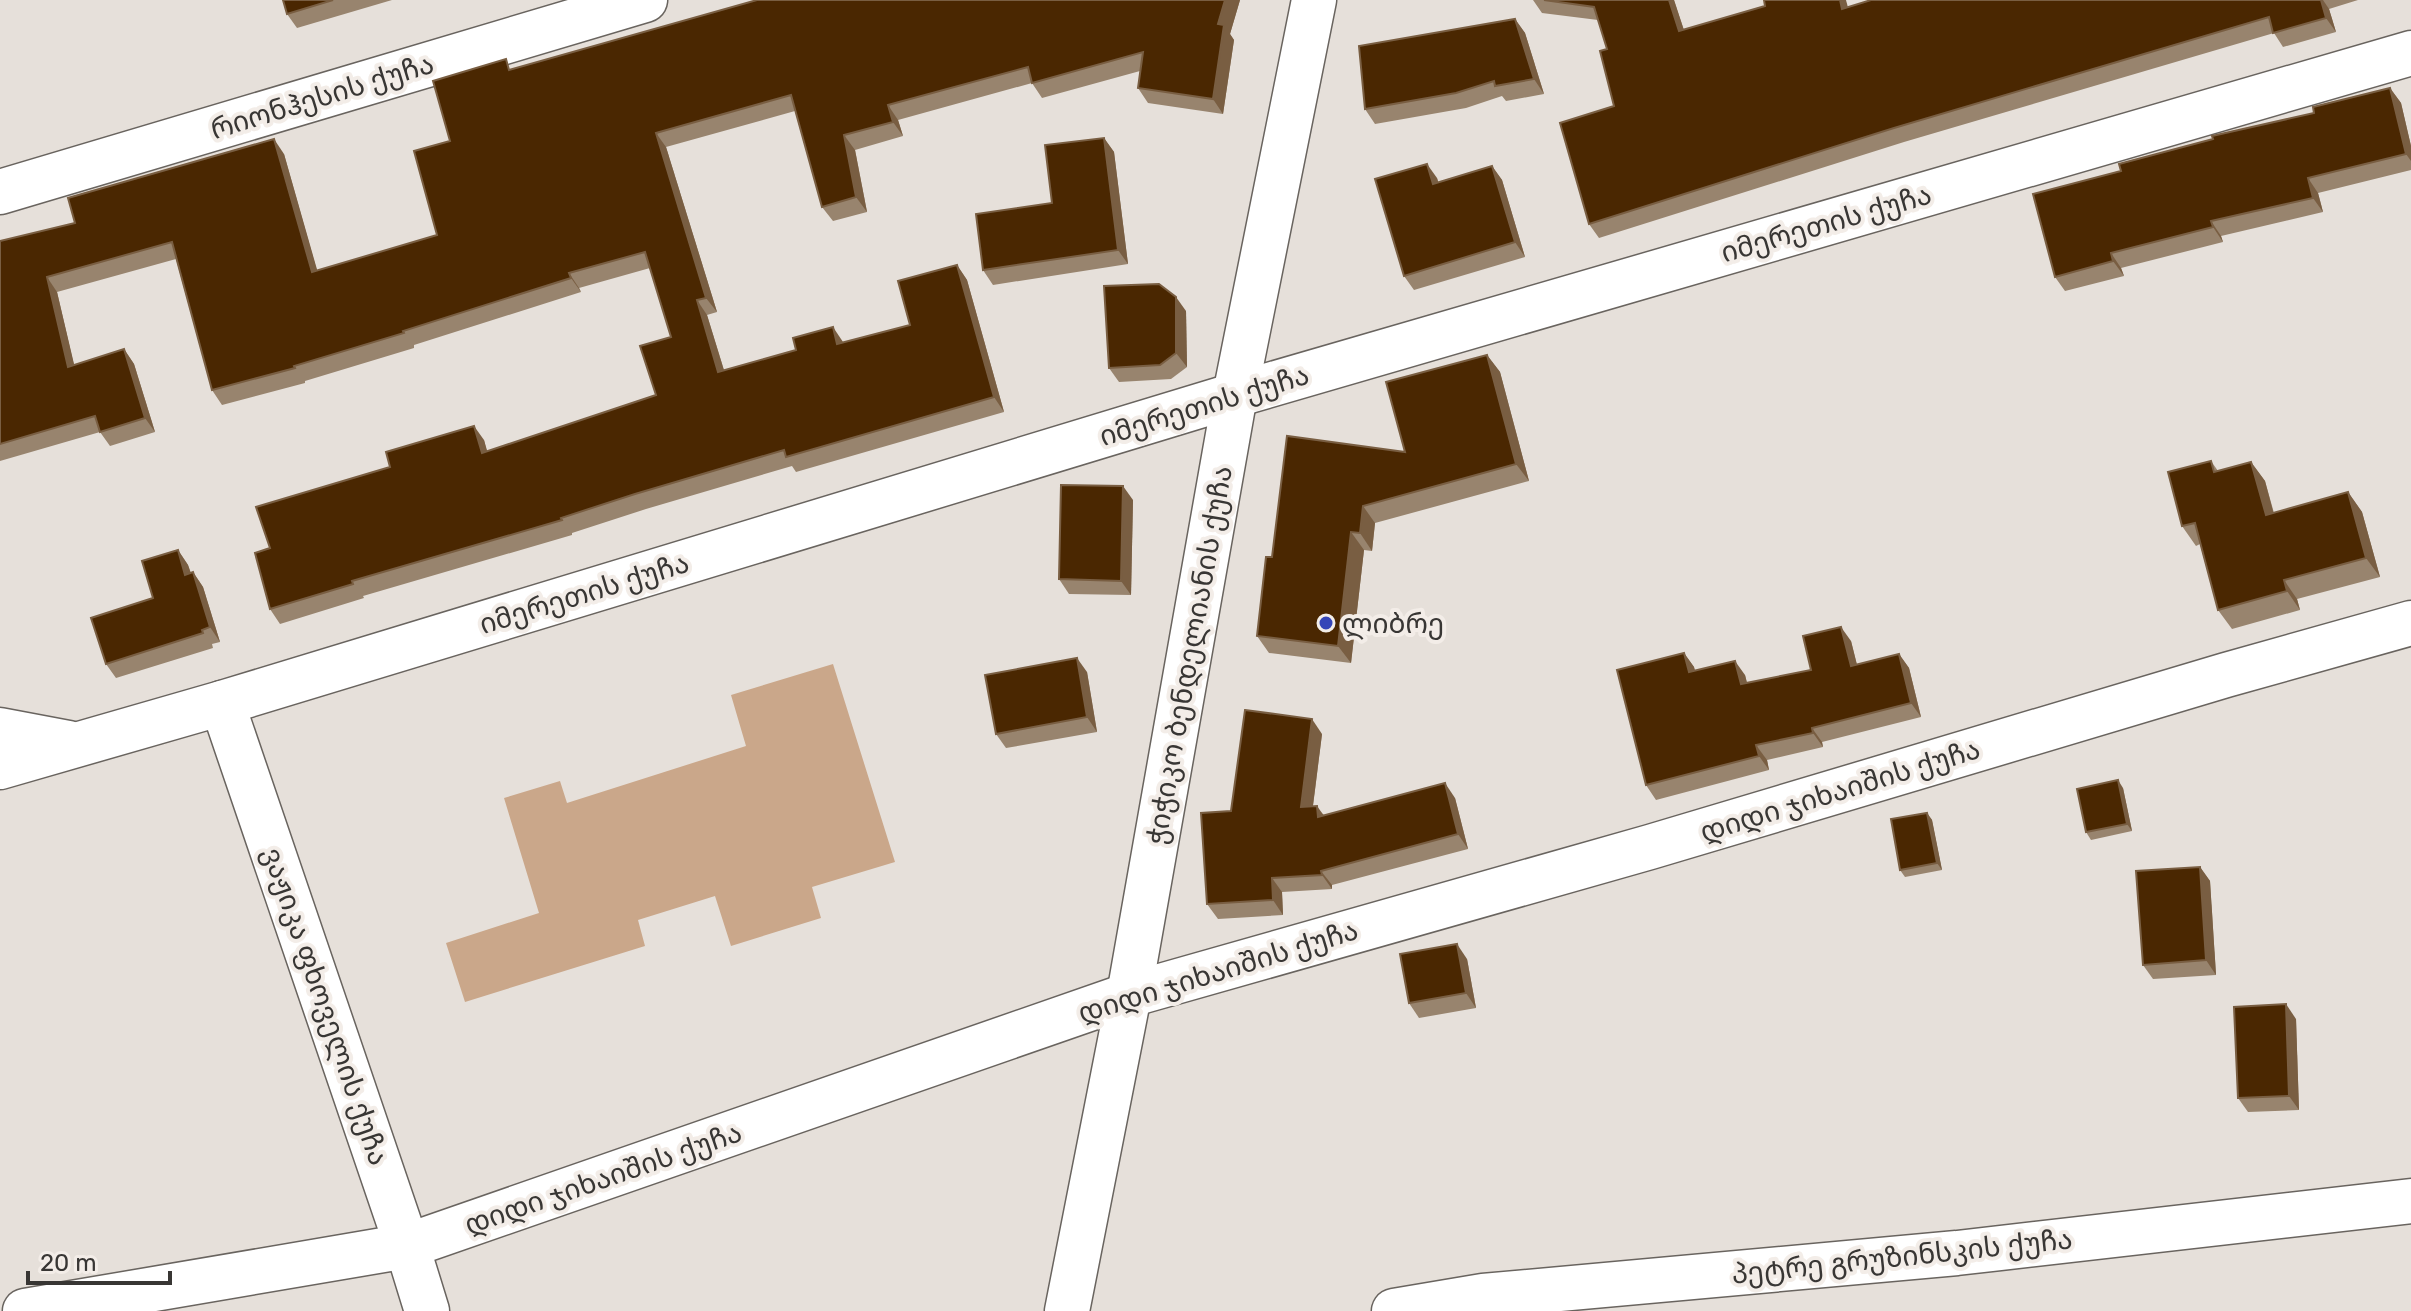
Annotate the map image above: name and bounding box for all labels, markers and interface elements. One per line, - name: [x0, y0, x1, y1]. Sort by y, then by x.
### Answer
- street label: რიონჰესის ქუჩა: [207, 47, 438, 146]
- street label: იმერეთის ქუჩა: [1717, 178, 1935, 269]
- street label: იმერეთის ქუჩა: [1095, 358, 1313, 453]
- street label: ჭიჭიკო ბენდელიანის ქუჩა: [1140, 463, 1239, 847]
- street label: იმერეთის ქუჩა: [475, 546, 693, 641]
- place label: ლიბრე: [1342, 607, 1444, 640]
- marker: ლიბრე: [1317, 614, 1335, 632]
- street label: დიდი ჯიხაიშის ქუჩა: [1696, 732, 1984, 849]
- street label: ვაჟიკა ფხოველის ქუჩა: [256, 843, 396, 1170]
- street label: დიდი ჯიხაიშის ქუჩა: [1074, 913, 1362, 1030]
- street label: დიდი ჯიხაიშის ქუჩა: [460, 1116, 746, 1241]
- street label: პეტრე გრუზინსკის ქუჩა: [1730, 1222, 2074, 1291]
- scale bar: [28, 1235, 170, 1285]
- text: 20 m: [40, 1249, 97, 1277]

